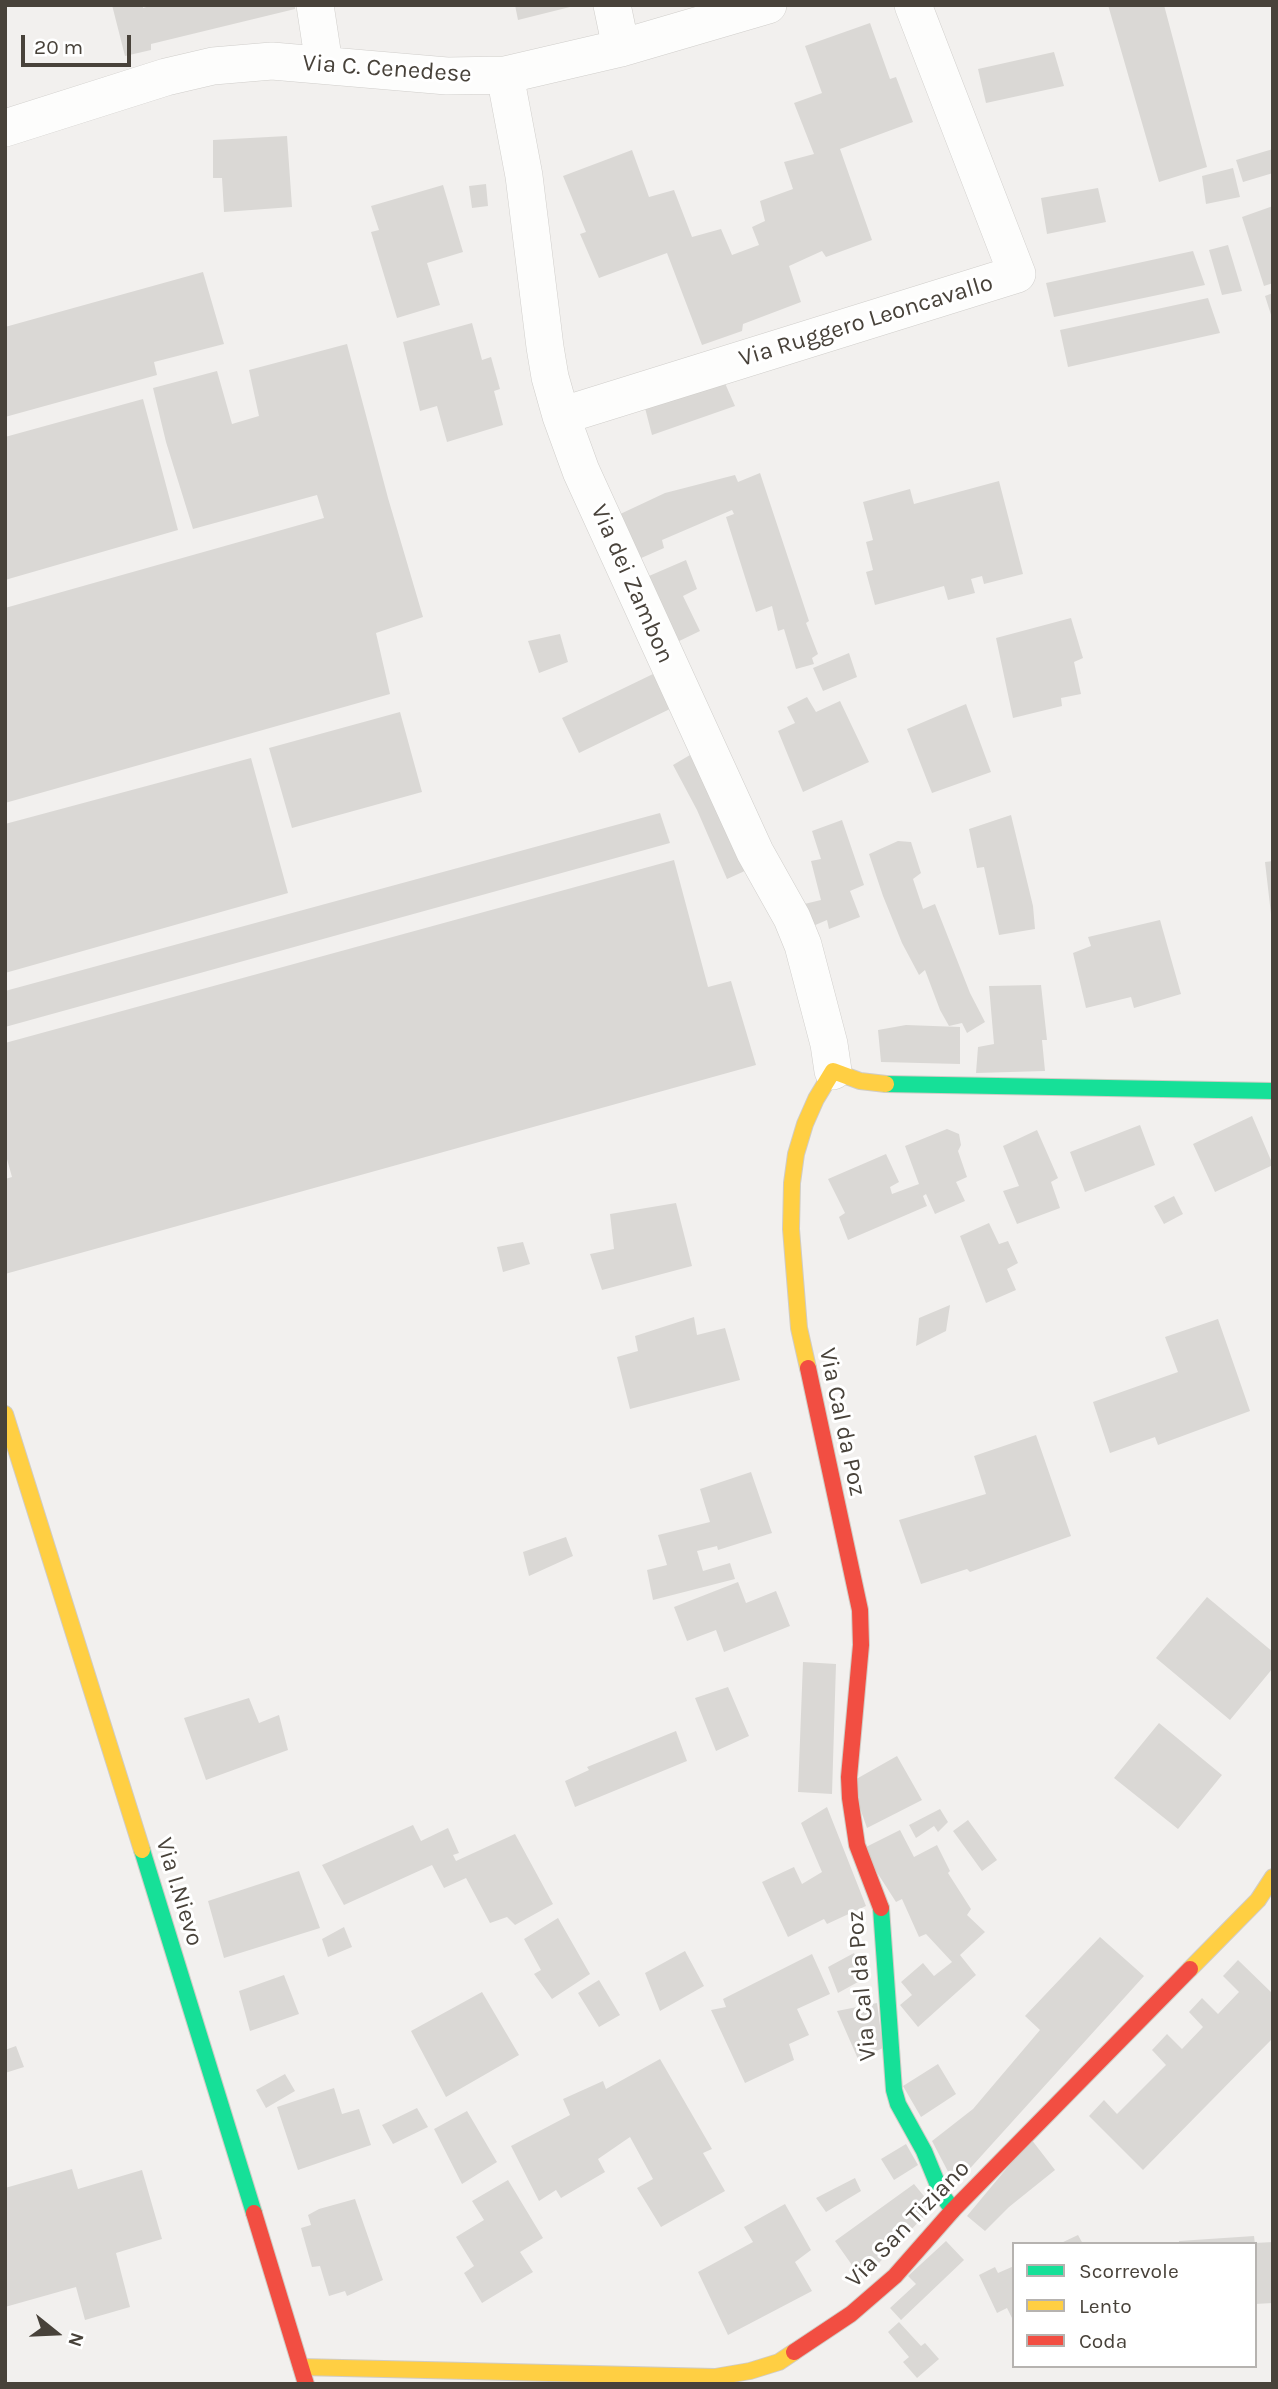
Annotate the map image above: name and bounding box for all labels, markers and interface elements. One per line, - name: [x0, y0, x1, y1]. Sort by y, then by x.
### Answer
- scale bar: [24, 21, 135, 65]
- text: 20 m: [34, 35, 83, 59]
- street label: Via C. Cenedese: [301, 49, 473, 89]
- street label: Via Ruggero Leoncavallo: [735, 269, 997, 373]
- street label: Via dei Zambon: [584, 500, 680, 668]
- street label: Via Cal da Poz: [812, 1345, 872, 1499]
- street label: Via I.Nievo: [149, 1834, 209, 1950]
- street label: Via Cal da Poz: [841, 1910, 883, 2062]
- street label: Via San Tiziano: [840, 2154, 976, 2294]
- legend: [1012, 2242, 1257, 2368]
- text: Scorrevole: [1079, 2259, 1179, 2283]
- text: Lento: [1079, 2294, 1132, 2318]
- north arrow: [21, 2298, 91, 2368]
- text: Coda: [1079, 2329, 1127, 2353]
- text: N: [63, 2330, 89, 2349]

